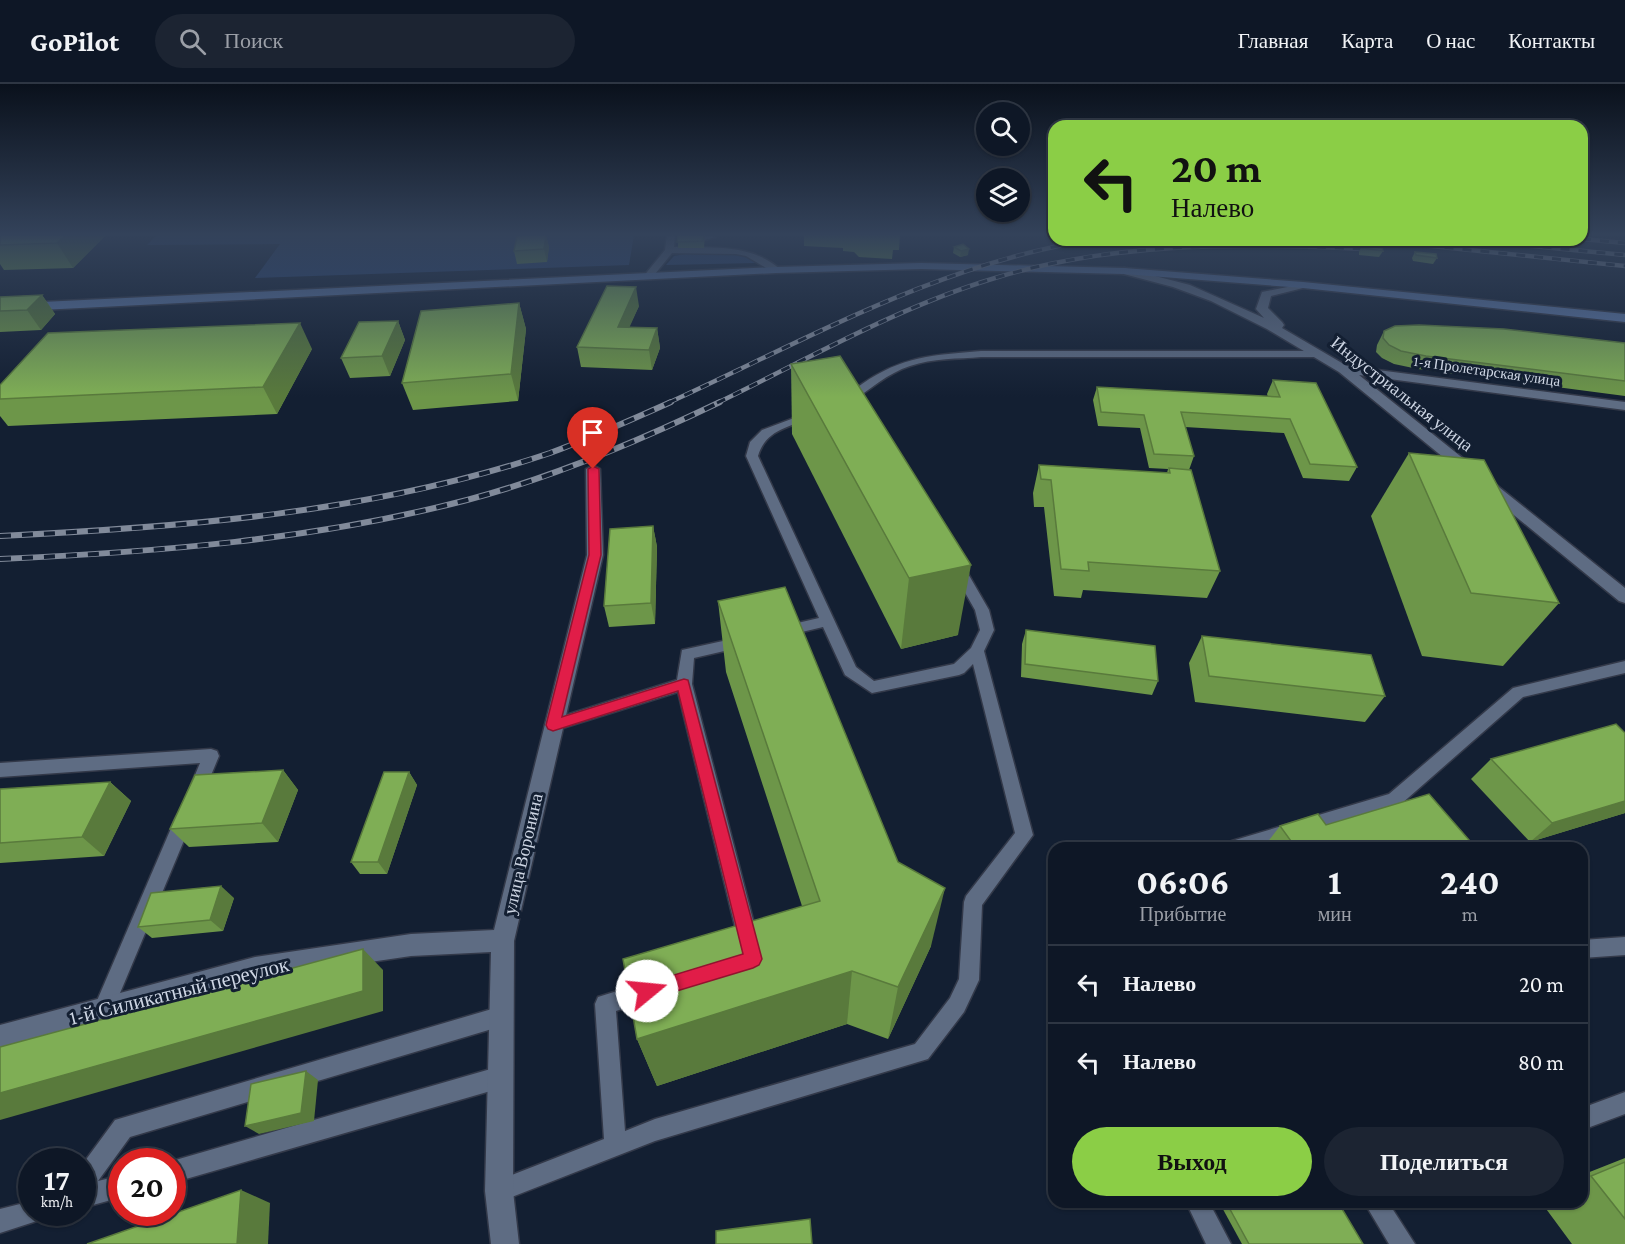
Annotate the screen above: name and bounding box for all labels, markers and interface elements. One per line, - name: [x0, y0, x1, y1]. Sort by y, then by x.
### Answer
- search box: [155, 14, 575, 68]
- icon: search: [176, 25, 209, 58]
- text: GoPilot: [30, 26, 119, 57]
- text: Поиск: [224, 28, 283, 53]
- text: Главная: [1238, 29, 1308, 53]
- text: Карта: [1341, 29, 1393, 53]
- text: О нас: [1426, 29, 1475, 53]
- text: Контакты: [1508, 29, 1595, 53]
- map controls: [976, 102, 1030, 222]
- button: search: [976, 102, 1030, 156]
- icon: left: [1072, 144, 1150, 222]
- text: 20 m: [1171, 144, 1262, 191]
- button: layers: [976, 168, 1030, 222]
- text: Налево: [1171, 193, 1254, 223]
- street label: Индустриальная улица: [1327, 332, 1477, 456]
- street label: 1-я Пролетарская улица: [1413, 353, 1562, 389]
- pin: [567, 407, 618, 469]
- icon: arrive: [576, 416, 609, 449]
- street label: улица Воронина: [499, 791, 547, 917]
- text: 06:06: [1136, 862, 1229, 902]
- text: 1: [1328, 862, 1341, 902]
- text: 240: [1440, 862, 1500, 902]
- text: Прибытие: [1139, 903, 1226, 925]
- text: мин: [1318, 903, 1352, 925]
- text: m: [1462, 903, 1478, 925]
- street label: 1-й Силикатный переулок: [67, 952, 292, 1030]
- position arrow: [615, 959, 679, 1023]
- icon: left: [1072, 968, 1105, 1001]
- text: Налево: [1123, 971, 1196, 996]
- text: 20 m: [1519, 972, 1564, 997]
- icon: left: [1072, 1046, 1105, 1079]
- text: Налево: [1123, 1049, 1196, 1074]
- text: 80 m: [1518, 1050, 1564, 1075]
- button: Выход: [1072, 1127, 1312, 1196]
- button: Поделиться: [1324, 1127, 1564, 1196]
- speed limit sign: 20: [108, 1148, 186, 1226]
- text: 17: [44, 1163, 70, 1196]
- text: km/h: [41, 1194, 73, 1210]

